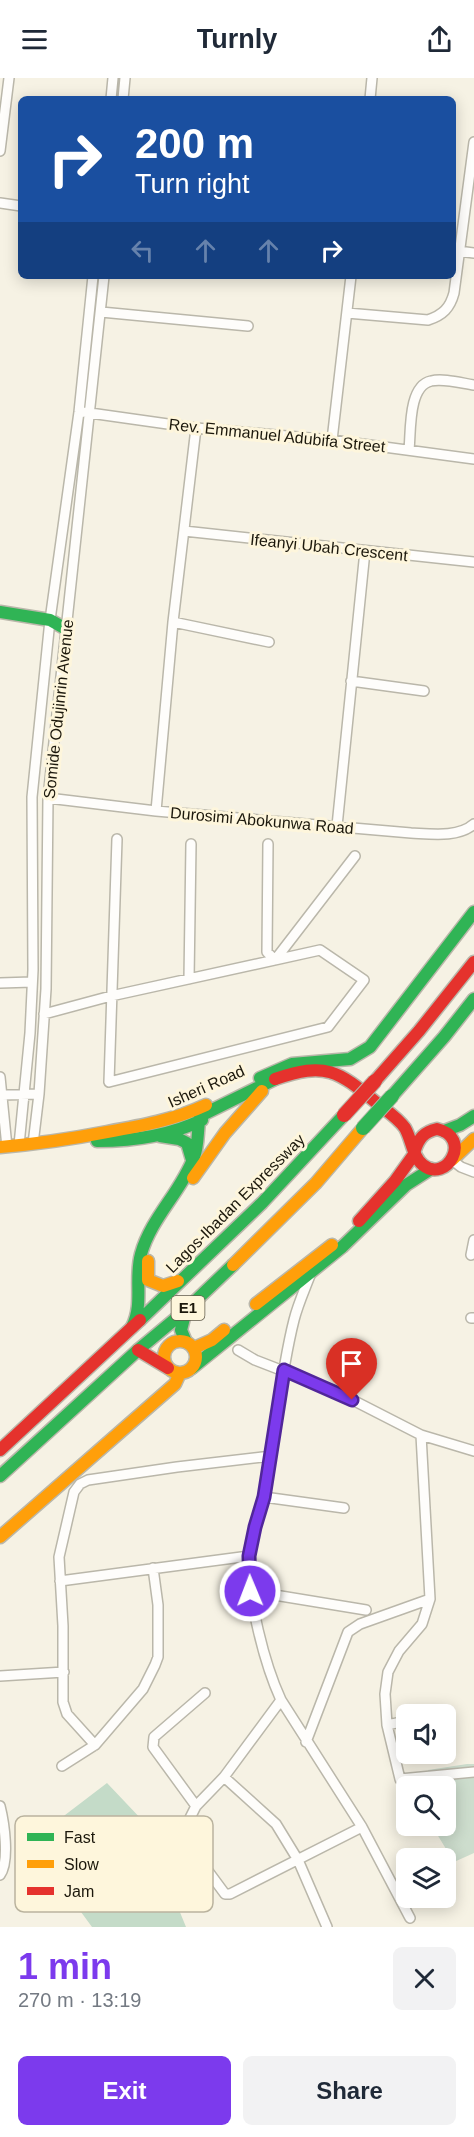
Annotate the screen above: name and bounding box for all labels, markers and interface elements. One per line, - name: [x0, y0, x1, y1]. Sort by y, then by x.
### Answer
- icon: menu: [18, 23, 51, 56]
- icon: share: [423, 23, 456, 56]
- text: Turnly: [197, 24, 277, 54]
- icon: right: [36, 120, 114, 198]
- text: 200 m: [135, 120, 254, 167]
- text: Turn right: [135, 169, 250, 199]
- icon: left: [126, 234, 159, 267]
- icon: ahead: [189, 234, 222, 267]
- icon: ahead: [252, 234, 285, 267]
- icon: right: [315, 234, 348, 267]
- street label: Rev. Emmanuel Adubifa Street: [168, 416, 387, 455]
- street label: Ifeanyi Ubah Crescent: [249, 531, 409, 564]
- street label: Somide Odujinrin Avenue: [41, 618, 76, 800]
- street label: Durosimi Abokunwa Road: [170, 804, 354, 837]
- street label: Isheri Road: [165, 1062, 247, 1111]
- street label: Lagos-Ibadan Expressway: [163, 1131, 308, 1276]
- road number: E1: [172, 1296, 204, 1320]
- pin: [326, 1338, 377, 1400]
- icon: arrive: [335, 1347, 368, 1380]
- position arrow: [218, 1559, 282, 1623]
- map controls: [396, 1704, 456, 1908]
- button: sound: [396, 1704, 456, 1764]
- button: search: [396, 1776, 456, 1836]
- legend: [15, 1816, 213, 1912]
- text: Fast: [64, 1829, 96, 1846]
- button: layers: [396, 1848, 456, 1908]
- text: Slow: [64, 1856, 99, 1873]
- text: Jam: [64, 1883, 94, 1900]
- text: 1 min: [18, 1946, 112, 1987]
- button: close: [393, 1947, 456, 2010]
- text: 270 m · 13:19: [18, 1989, 141, 2011]
- button: Exit: [18, 2056, 231, 2125]
- button: Share: [243, 2056, 456, 2125]

